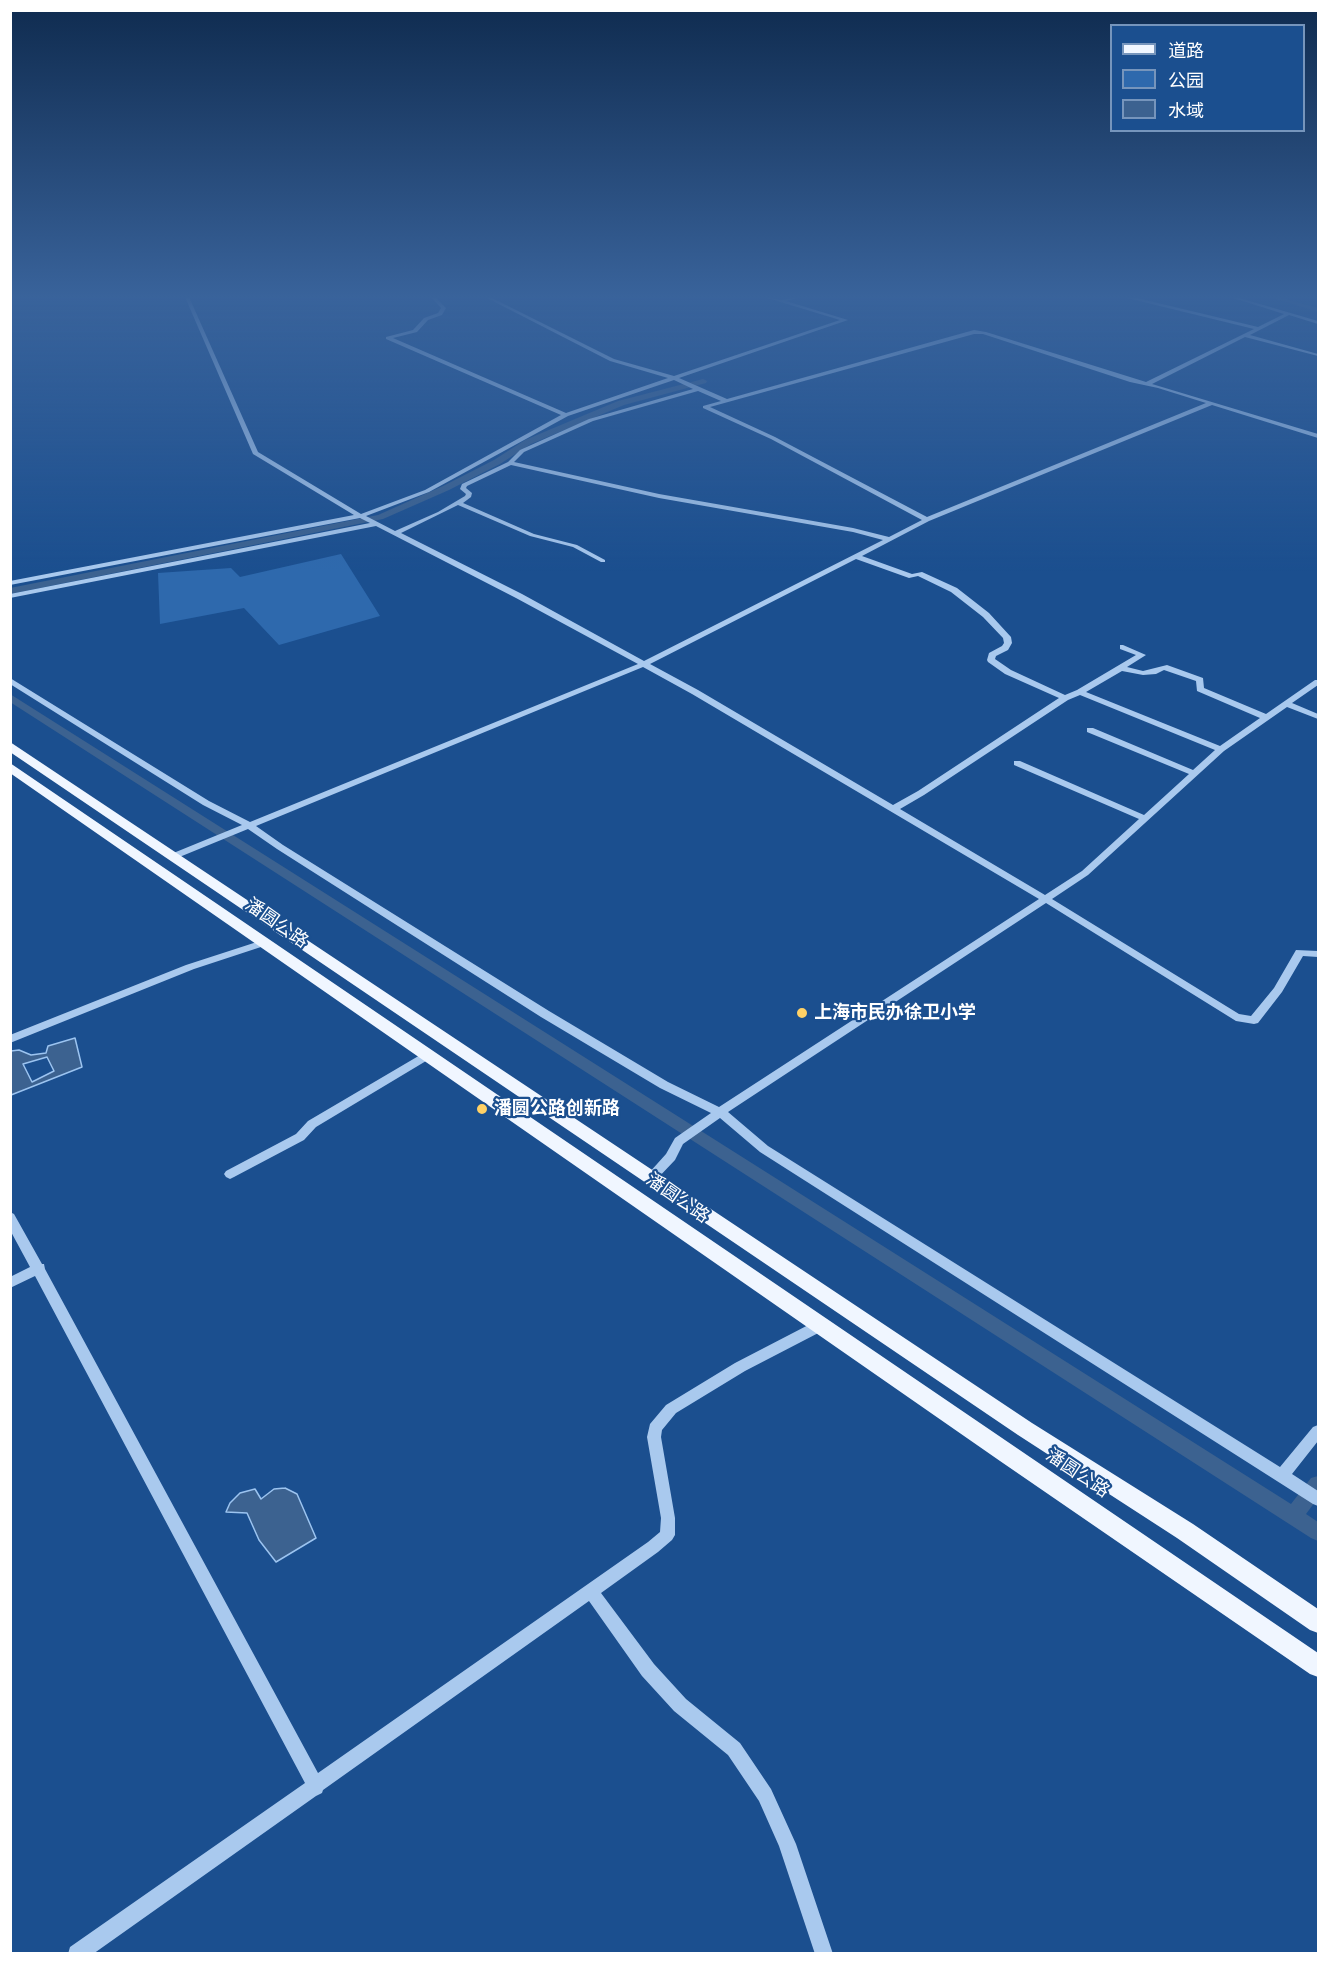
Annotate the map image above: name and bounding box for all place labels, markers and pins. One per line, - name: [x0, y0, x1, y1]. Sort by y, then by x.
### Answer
- place label: 上海市民办徐卫小学: [814, 1002, 976, 1024]
- marker: 上海市民办徐卫小学: [795, 1006, 809, 1020]
- place label: 潘圆公路创新路: [494, 1098, 620, 1120]
- marker: 潘圆公路创新路: [475, 1102, 489, 1116]

